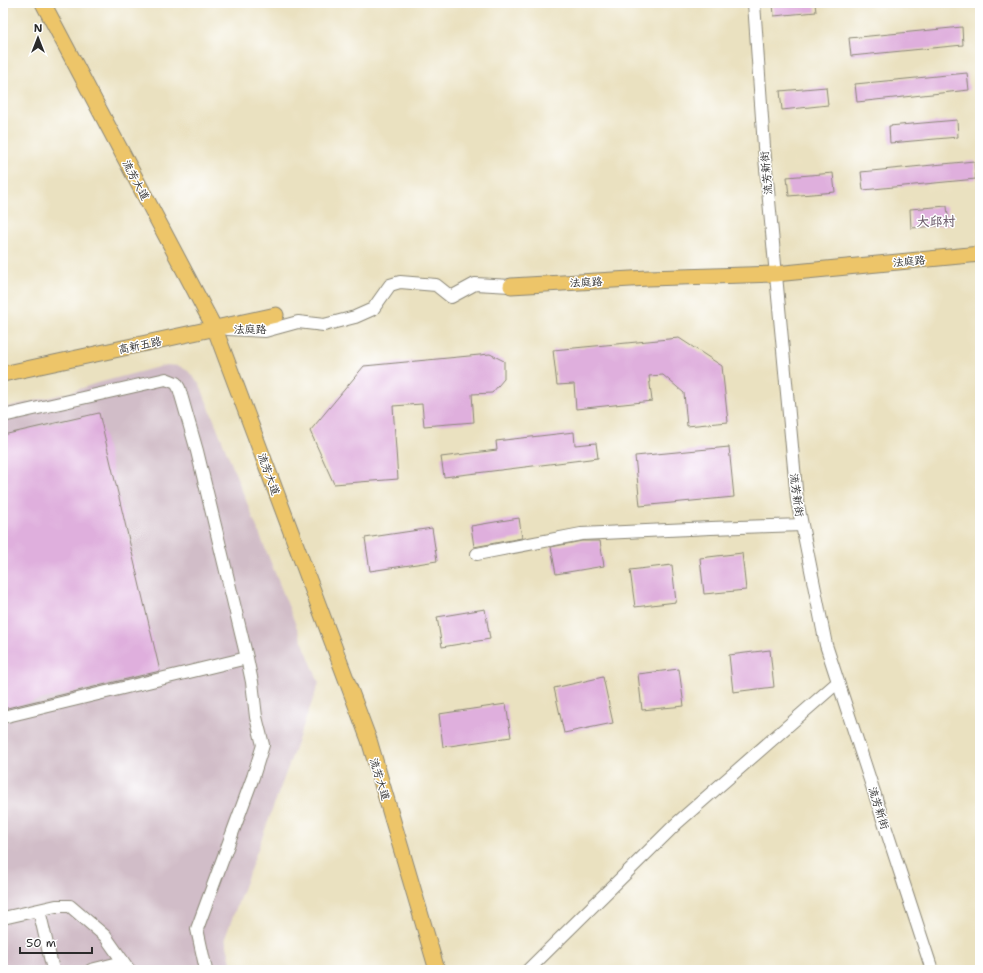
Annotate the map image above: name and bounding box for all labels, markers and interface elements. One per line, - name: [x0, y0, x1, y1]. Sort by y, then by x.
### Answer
- north arrow: [18, 18, 58, 58]
- text: N: [34, 21, 43, 36]
- street label: 流芳新街: [757, 149, 776, 196]
- street label: 流芳大道: [119, 157, 153, 203]
- district label: 大邱村: [916, 213, 956, 230]
- street label: 法庭路: [892, 253, 926, 270]
- street label: 法庭路: [569, 274, 603, 291]
- street label: 法庭路: [234, 322, 267, 337]
- street label: 高新五路: [117, 334, 163, 357]
- street label: 流芳大道: [254, 451, 283, 497]
- street label: 流芳新街: [786, 472, 807, 519]
- street label: 流芳大道: [366, 756, 393, 802]
- street label: 流芳新街: [865, 785, 893, 832]
- scale bar: [20, 929, 92, 955]
- text: 50 m: [26, 935, 56, 951]

